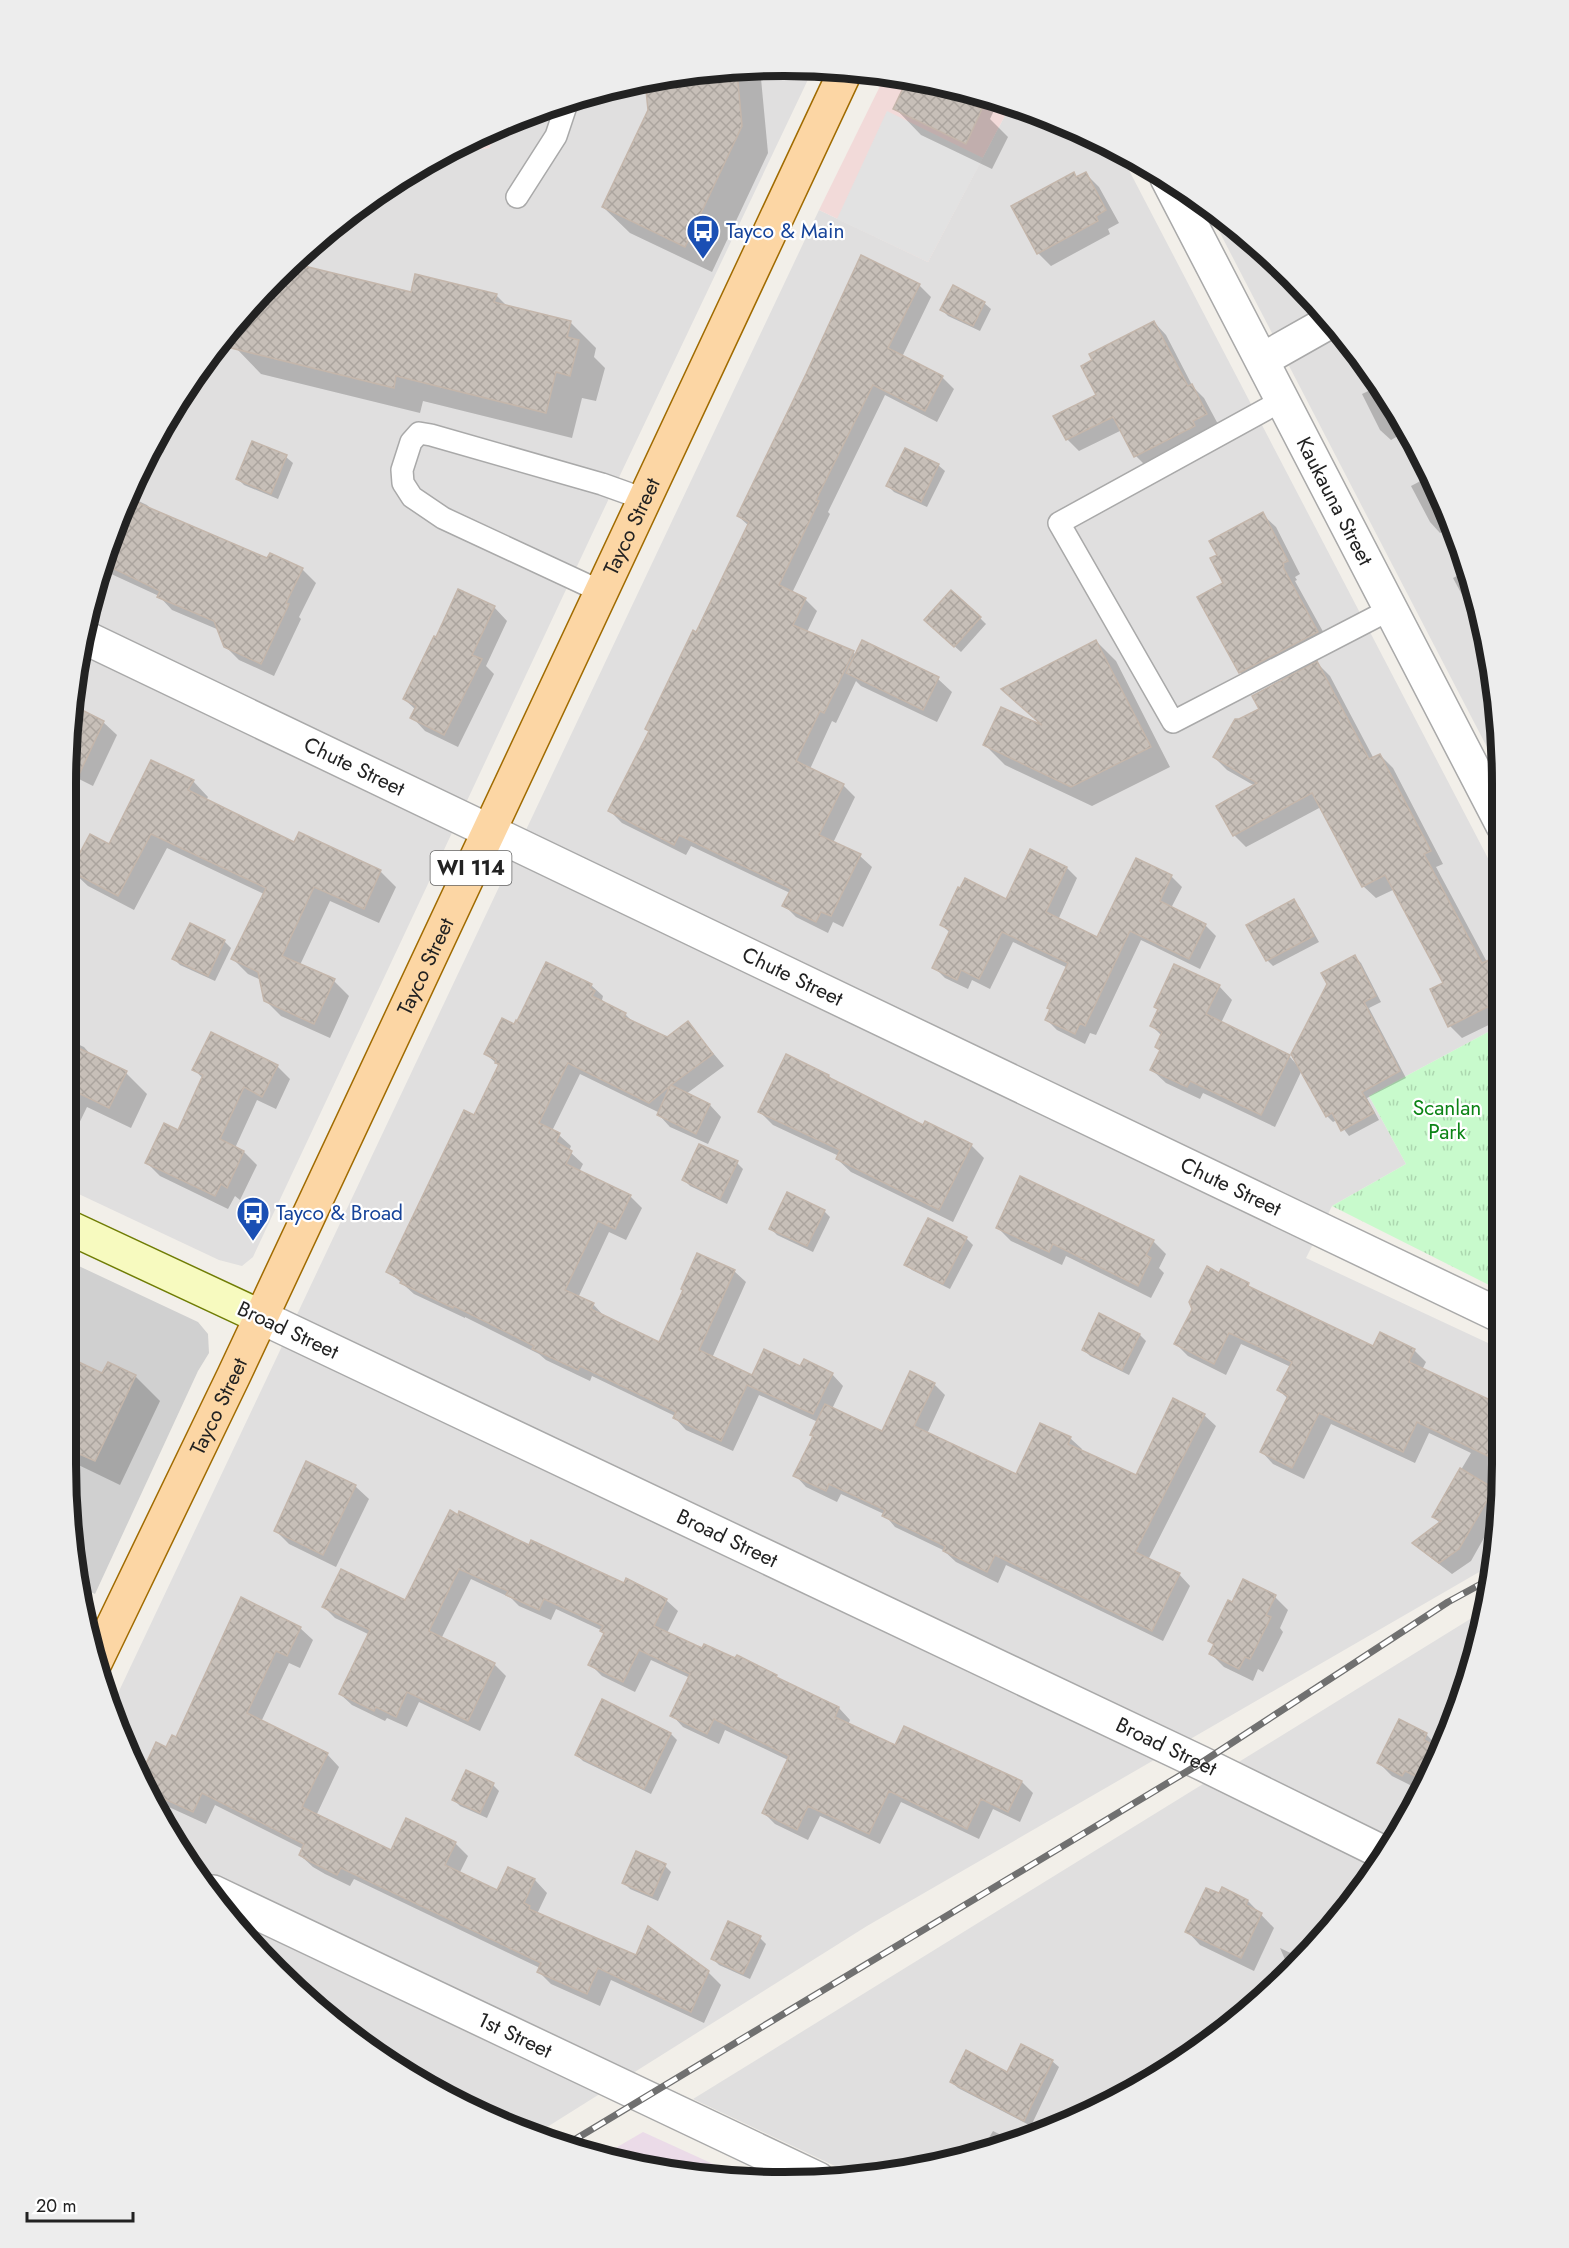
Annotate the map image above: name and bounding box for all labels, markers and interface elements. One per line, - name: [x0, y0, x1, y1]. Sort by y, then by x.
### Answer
- bus stop icon: Tayco & Main: [685, 213, 721, 260]
- place label: Tayco & Main: [726, 216, 844, 246]
- street label: Kaukauna Street: [1289, 432, 1380, 571]
- street label: Tayco Street: [596, 473, 668, 580]
- street label: Chute Street: [299, 729, 410, 804]
- road number: WI 114: [430, 851, 512, 885]
- street label: Tayco Street: [390, 913, 461, 1020]
- street label: Chute Street: [737, 940, 848, 1014]
- park label: Scanlan Park: [1413, 1093, 1481, 1147]
- street label: Chute Street: [1175, 1150, 1286, 1224]
- bus stop icon: Tayco & Broad: [235, 1195, 271, 1242]
- place label: Tayco & Broad: [276, 1198, 403, 1228]
- street label: Broad Street: [232, 1293, 344, 1367]
- street label: Tayco Street: [183, 1353, 255, 1460]
- street label: Broad Street: [672, 1501, 783, 1575]
- street label: Broad Street: [1111, 1710, 1222, 1783]
- street label: 1st Street: [472, 2005, 557, 2066]
- scale bar: [27, 2185, 134, 2223]
- text: 20 m: [36, 2193, 76, 2219]

